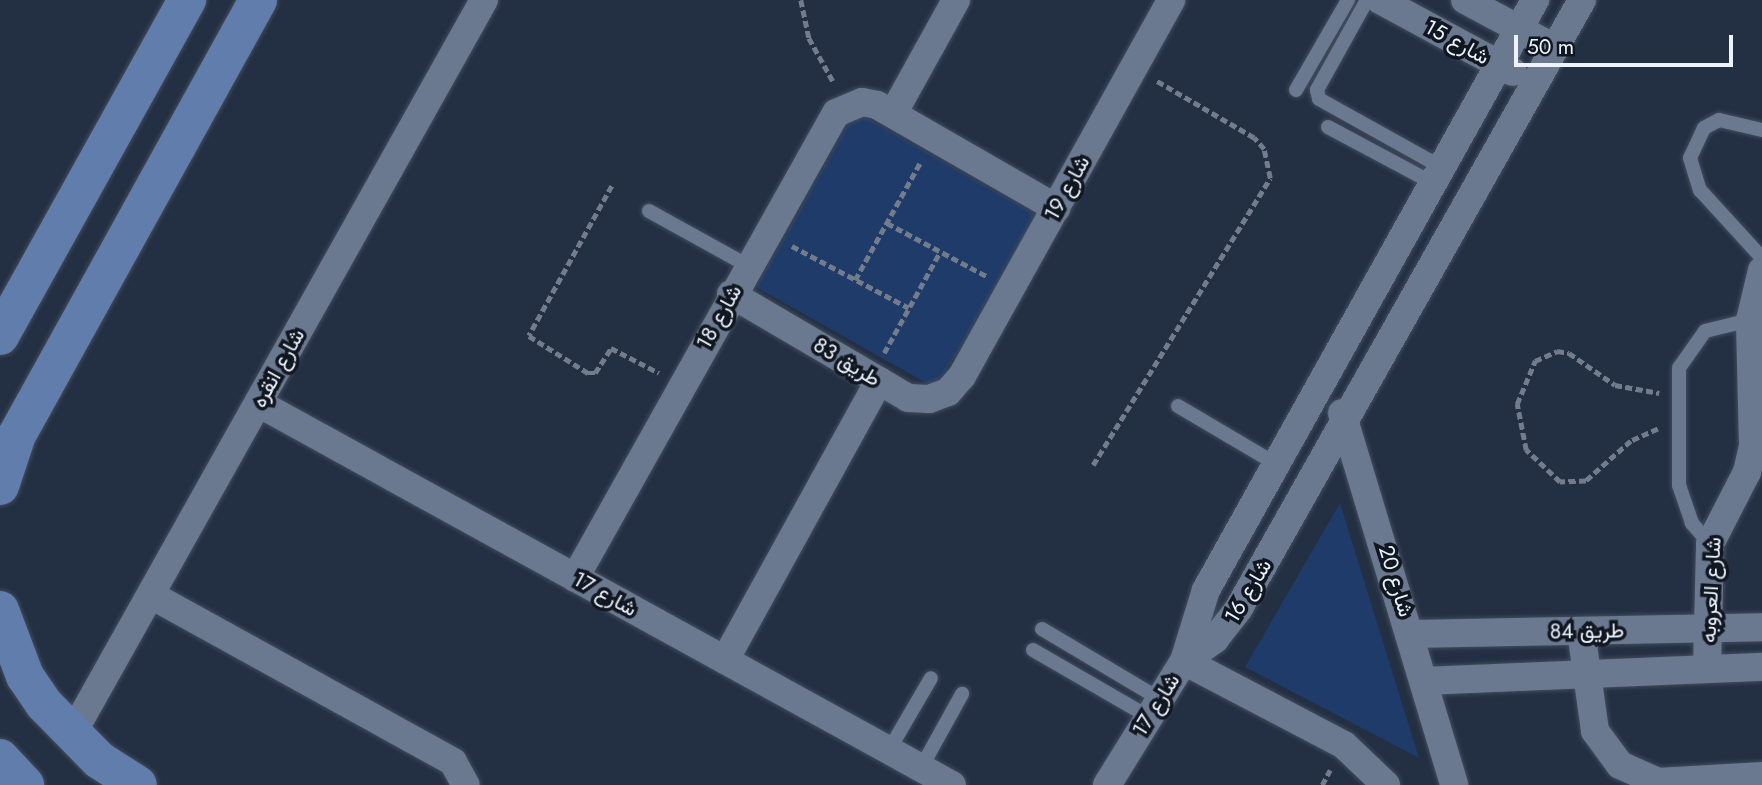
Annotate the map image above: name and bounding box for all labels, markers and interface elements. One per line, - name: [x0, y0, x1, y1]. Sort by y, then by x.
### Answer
- street label: شارع 15: [1420, 14, 1494, 70]
- scale bar: [1517, 21, 1736, 65]
- text: 50 m: [1527, 32, 1574, 62]
- street label: شارع 19: [1039, 151, 1095, 225]
- street label: شارع 18: [691, 281, 747, 353]
- street label: شارع انقره: [246, 324, 310, 412]
- street label: طريق 83: [809, 332, 885, 392]
- street label: شارع العروبه: [1696, 537, 1726, 643]
- street label: شارع 20: [1373, 542, 1419, 620]
- street label: شارع 16: [1219, 554, 1277, 628]
- street label: شارع 17: [569, 566, 641, 622]
- street label: طريق 84: [1550, 618, 1624, 644]
- street label: شارع 17: [1127, 669, 1185, 741]

